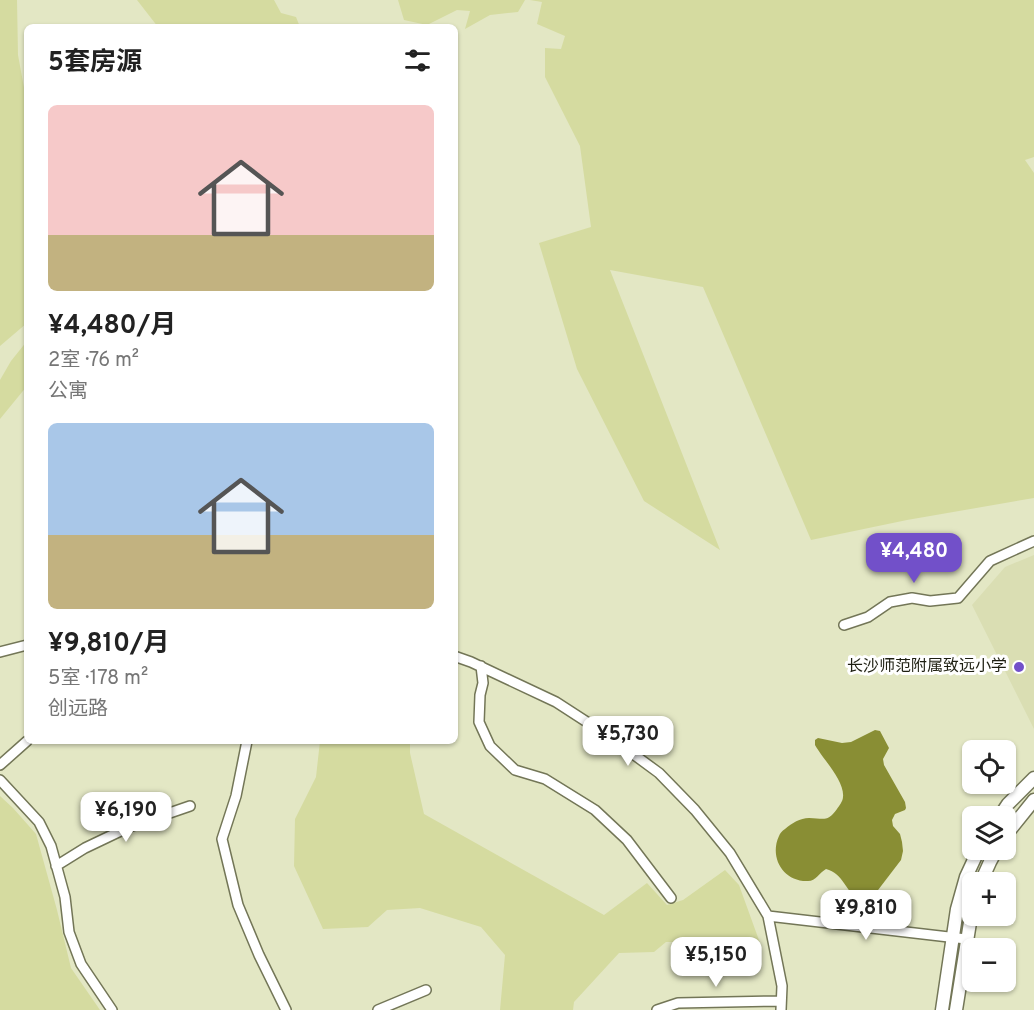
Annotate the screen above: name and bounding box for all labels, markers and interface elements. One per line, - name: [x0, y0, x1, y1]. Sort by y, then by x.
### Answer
- icon: filters: [401, 44, 434, 77]
- text: 5套房源: [48, 47, 142, 80]
- icon: home: [187, 144, 295, 252]
- text: ¥4,480/月: [48, 310, 176, 343]
- text: 2室 · 76 m²: [48, 348, 139, 374]
- text: 公寓: [48, 379, 88, 405]
- icon: home: [187, 462, 295, 570]
- pin: ¥4,480: [865, 533, 963, 584]
- text: ¥4,480: [880, 539, 948, 565]
- text: ¥9,810/月: [48, 628, 170, 661]
- place label: 长沙师范附属致远小学: [847, 656, 1007, 677]
- marker: 长沙师范附属致远小学: [1012, 660, 1026, 674]
- text: 5室 · 178 m²: [48, 666, 148, 692]
- text: 创远路: [48, 697, 108, 723]
- pin: ¥5,730: [579, 716, 677, 767]
- text: ¥5,730: [597, 722, 659, 748]
- map controls: [962, 740, 1016, 992]
- button: locate: [962, 740, 1016, 794]
- pin: ¥6,190: [77, 792, 175, 843]
- text: ¥6,190: [95, 798, 157, 824]
- button: layers: [962, 806, 1016, 860]
- button: +: [962, 872, 1016, 926]
- pin: ¥9,810: [817, 890, 915, 941]
- text: ¥9,810: [834, 896, 898, 922]
- pin: ¥5,150: [667, 937, 765, 988]
- button: −: [962, 938, 1016, 992]
- text: ¥5,150: [685, 943, 747, 969]

